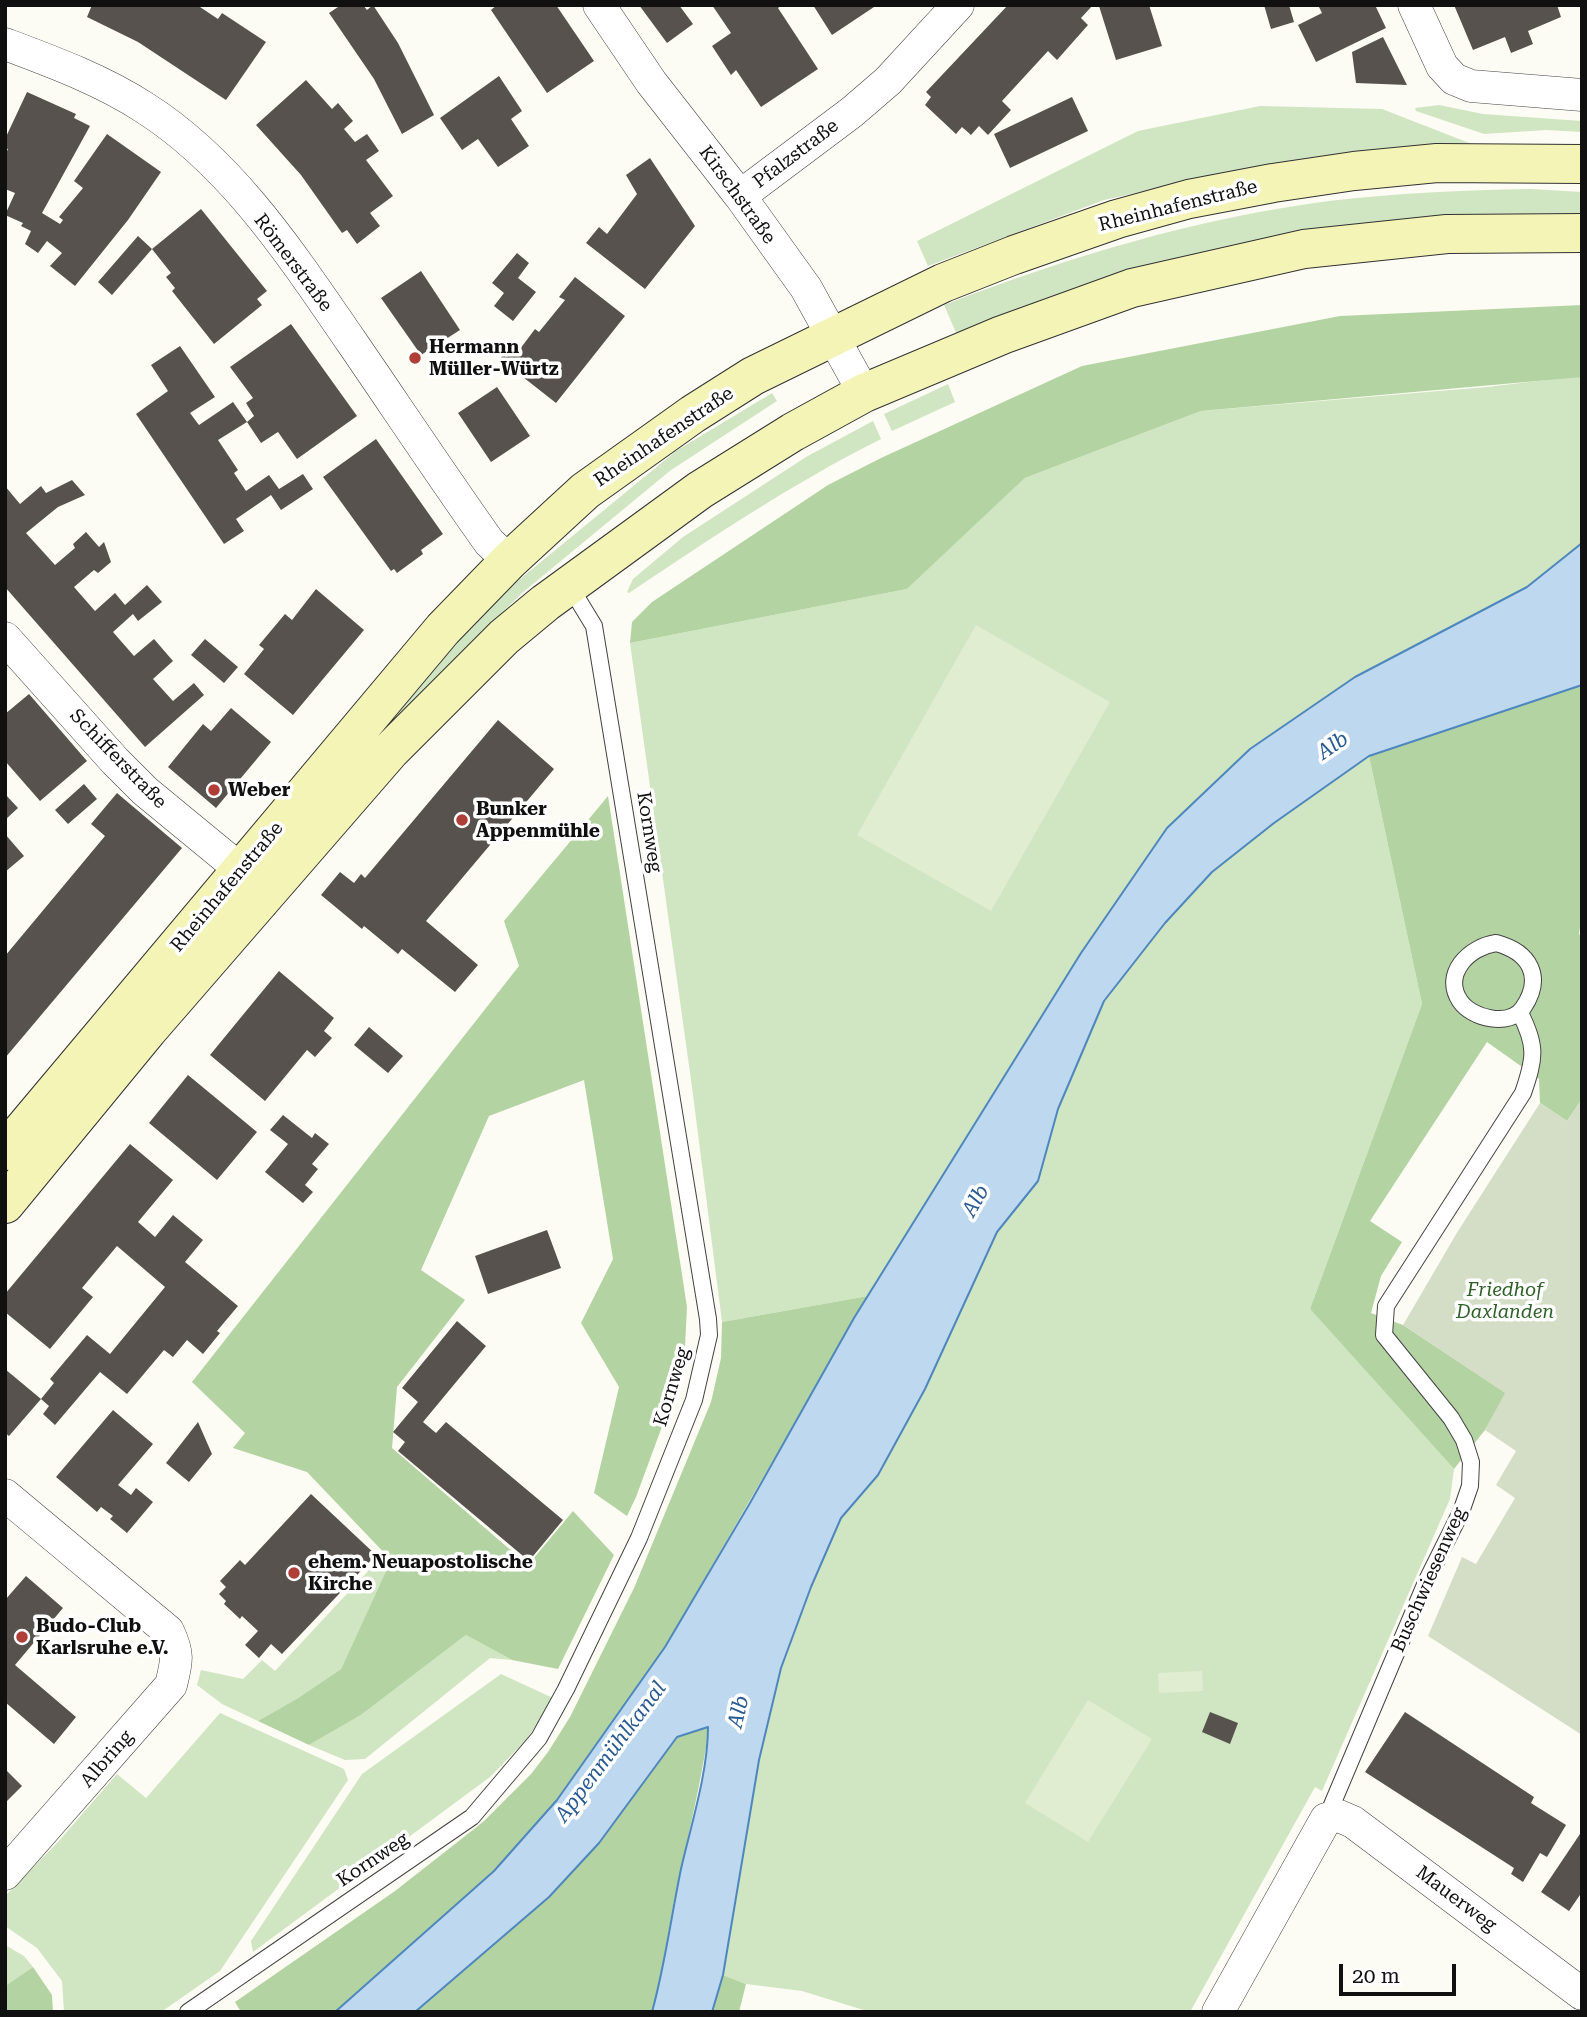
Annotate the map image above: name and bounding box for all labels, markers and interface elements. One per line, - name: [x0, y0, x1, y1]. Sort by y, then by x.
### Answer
- street label: Pfalzstraße: [749, 114, 843, 194]
- street label: Kirschstraße: [694, 141, 780, 249]
- street label: Rheinhafenstraße: [1096, 175, 1260, 237]
- street label: Römerstraße: [249, 210, 337, 316]
- place label: Hermann Müller-Würtz: [429, 336, 559, 380]
- marker: Hermann Müller-Würtz: [407, 350, 423, 366]
- street label: Rheinhafenstraße: [590, 382, 738, 492]
- street label: Schifferstraße: [65, 705, 171, 813]
- water label: Alb: [1313, 726, 1353, 766]
- place label: Weber: [228, 779, 290, 801]
- marker: Weber: [206, 782, 222, 798]
- street label: Kornweg: [631, 790, 667, 874]
- place label: Bunker Appenmühle: [476, 798, 600, 842]
- marker: Bunker Appenmühle: [454, 812, 470, 828]
- street label: Rheinhafenstraße: [166, 817, 288, 957]
- water label: Alb: [957, 1181, 995, 1221]
- park label: Friedhof Daxlanden: [1456, 1279, 1554, 1323]
- street label: Kornweg: [649, 1345, 695, 1429]
- street label: Buschwiesenweg: [1387, 1504, 1471, 1656]
- place label: ehem. Neuapostolische Kirche: [308, 1551, 533, 1595]
- marker: ehem. Neuapostolische Kirche: [286, 1565, 302, 1581]
- place label: Budo-Club Karlsruhe e.V.: [36, 1615, 169, 1659]
- marker: Budo-Club Karlsruhe e.V.: [14, 1629, 30, 1645]
- water label: Appenmühlkanal: [550, 1677, 672, 1827]
- water label: Alb: [723, 1693, 755, 1731]
- street label: Albring: [76, 1726, 138, 1792]
- street label: Kornweg: [333, 1828, 413, 1892]
- street label: Mauerweg: [1411, 1861, 1501, 1937]
- scale bar: [1342, 1951, 1459, 1995]
- text: 20 m: [1352, 1964, 1400, 1988]

